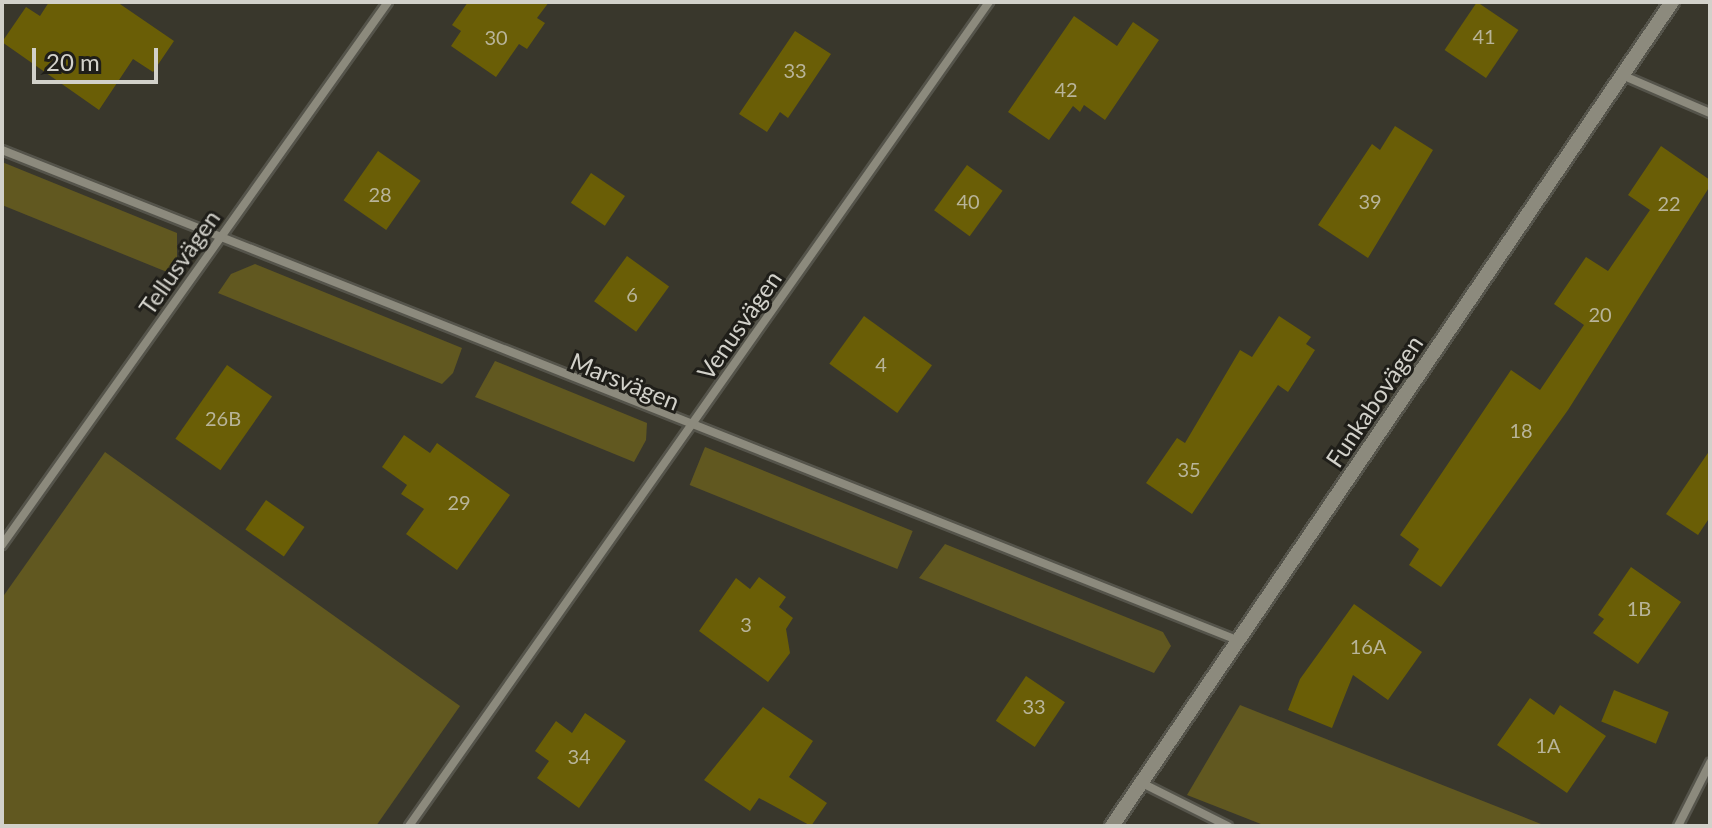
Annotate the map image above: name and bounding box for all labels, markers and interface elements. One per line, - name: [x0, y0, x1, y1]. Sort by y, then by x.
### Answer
- house number: 41: [1472, 24, 1496, 48]
- house number: 30: [484, 25, 508, 49]
- scale bar: [36, 32, 162, 82]
- text: 20 m: [46, 47, 100, 76]
- house number: 33: [783, 58, 807, 82]
- house number: 42: [1054, 77, 1078, 101]
- house number: 28: [368, 182, 392, 206]
- house number: 40: [956, 189, 980, 213]
- house number: 39: [1358, 189, 1382, 213]
- house number: 22: [1657, 191, 1681, 215]
- street label: Tellusvägen: [132, 204, 226, 320]
- street label: Venusvägen: [691, 265, 787, 385]
- house number: 6: [626, 282, 638, 306]
- house number: 20: [1588, 302, 1612, 326]
- street label: Funkabovägen: [1319, 330, 1429, 472]
- street label: Marsvägen: [566, 346, 684, 416]
- house number: 4: [875, 352, 887, 376]
- house number: 26B: [205, 406, 241, 430]
- house number: 18: [1509, 418, 1533, 442]
- house number: 35: [1177, 457, 1201, 481]
- house number: 29: [447, 490, 471, 514]
- house number: 1B: [1627, 596, 1651, 620]
- house number: 3: [740, 612, 752, 636]
- house number: 16A: [1350, 634, 1386, 658]
- house number: 33: [1022, 694, 1046, 718]
- house number: 1A: [1535, 733, 1561, 757]
- house number: 34: [567, 744, 591, 768]

